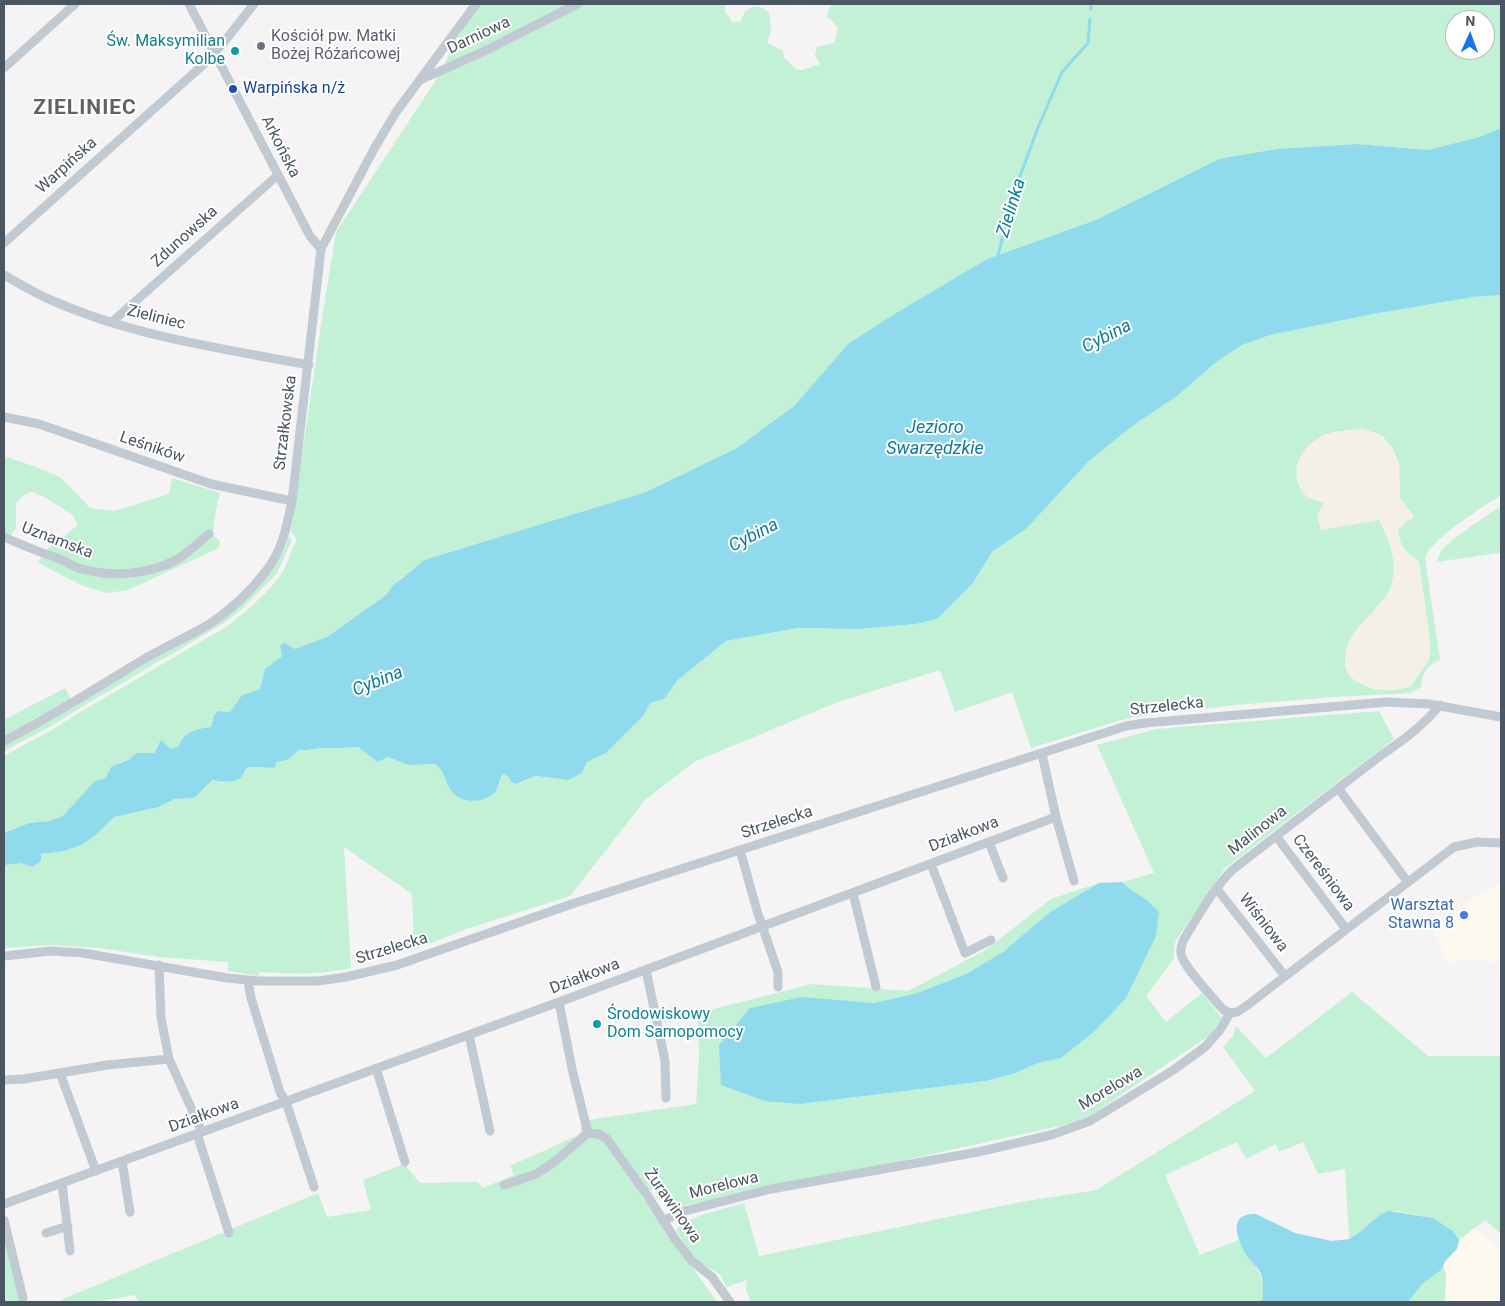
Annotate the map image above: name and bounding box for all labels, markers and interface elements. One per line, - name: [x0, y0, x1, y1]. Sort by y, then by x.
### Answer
- north arrow: [1445, 10, 1495, 60]
- street label: Darniowa: [444, 13, 514, 59]
- text: N: [1465, 13, 1476, 29]
- place label: Kościół pw. Matki Bożej Różańcowej: [271, 27, 400, 65]
- place label: Św. Maksymilian Kolbe: [106, 32, 225, 70]
- marker: Kościół pw. Matki Bożej Różańcowej: [255, 40, 267, 52]
- marker: Św. Maksymilian Kolbe: [229, 45, 241, 57]
- place label: Warpińska n/ż: [243, 79, 345, 99]
- marker: Warpińska n/ż: [227, 83, 239, 95]
- district label: ZIELINIEC: [32, 96, 138, 122]
- street label: Arkońska: [256, 113, 304, 181]
- street label: Warpińska: [33, 134, 101, 198]
- water label: Zielinka: [993, 176, 1031, 240]
- street label: Zdunowska: [148, 202, 222, 272]
- street label: Zieliniec: [125, 302, 187, 334]
- water label: Cybina: [1079, 315, 1135, 359]
- street label: Strzałkowska: [271, 374, 301, 472]
- water label: Jezioro Swarzędzkie: [886, 417, 984, 459]
- street label: Leśników: [117, 428, 187, 468]
- water label: Cybina: [726, 514, 782, 558]
- street label: Uznamska: [19, 519, 95, 563]
- water label: Cybina: [349, 662, 407, 702]
- street label: Strzelecka: [1129, 694, 1205, 720]
- street label: Strzelecka: [739, 802, 815, 844]
- street label: Malinowa: [1225, 802, 1291, 860]
- street label: Działkowa: [926, 813, 1002, 857]
- street label: Czereśniowa: [1288, 831, 1358, 915]
- street label: Wiśniowa: [1234, 890, 1292, 956]
- place label: Warsztat Stawna 8: [1388, 896, 1454, 934]
- marker: Warsztat Stawna 8: [1458, 909, 1470, 921]
- street label: Strzelecka: [354, 929, 430, 969]
- street label: Działkowa: [547, 955, 623, 999]
- place label: Środowiskowy Dom Samopomocy: [607, 1005, 743, 1043]
- marker: Środowiskowy Dom Samopomocy: [591, 1018, 603, 1030]
- street label: Morelowa: [1076, 1063, 1146, 1115]
- street label: Działkowa: [166, 1094, 242, 1138]
- street label: Żurawinowa: [639, 1165, 705, 1247]
- street label: Morelowa: [687, 1168, 761, 1204]

